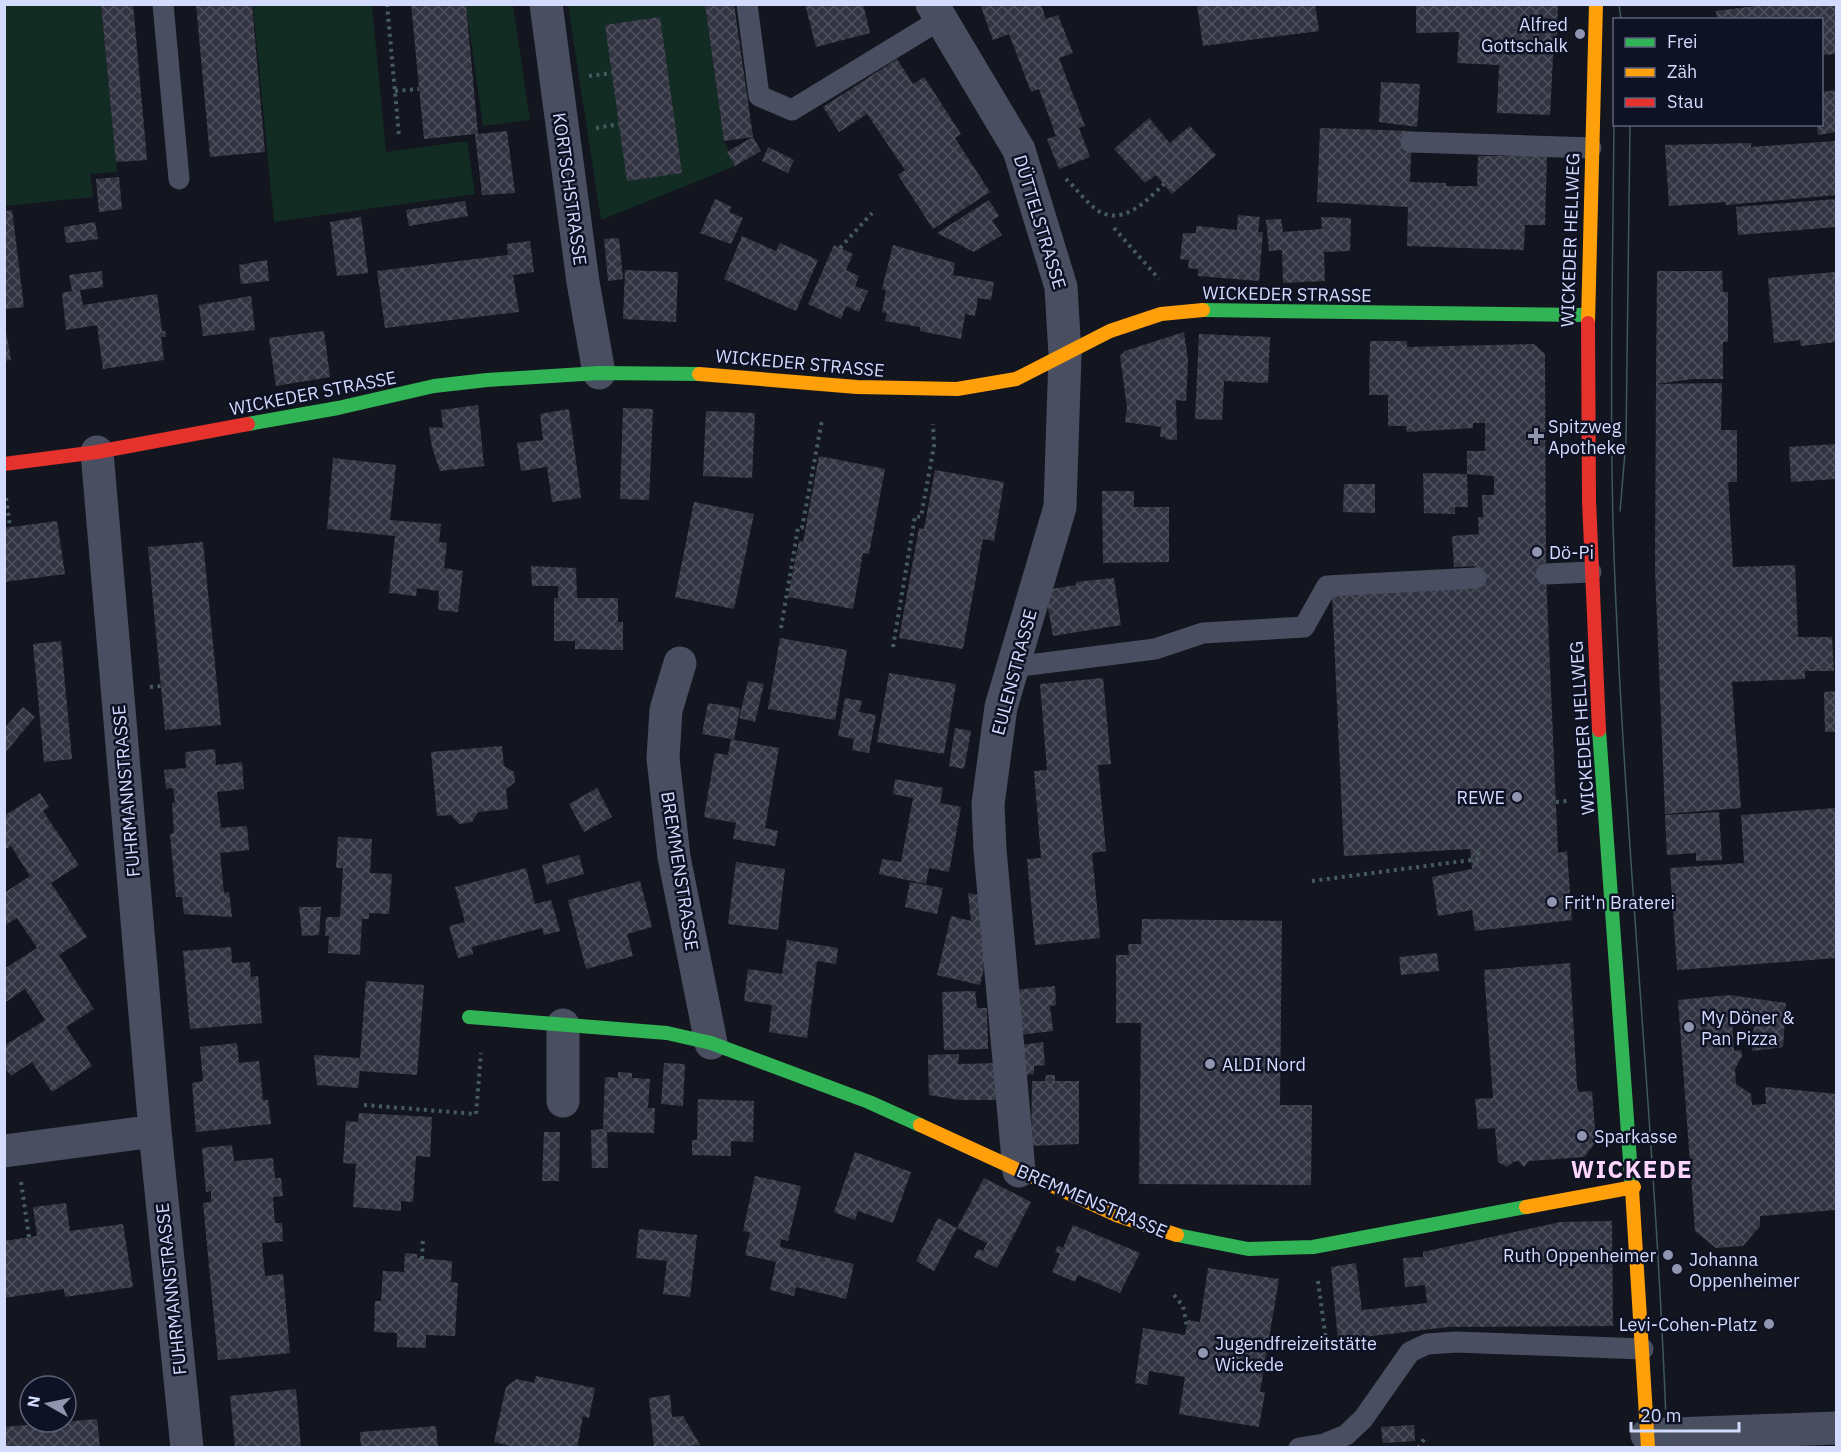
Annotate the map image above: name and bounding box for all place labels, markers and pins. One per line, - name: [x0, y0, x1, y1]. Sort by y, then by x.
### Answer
- place label: Alfred Gottschalk: [1481, 13, 1569, 57]
- marker: Alfred Gottschalk: [1573, 27, 1587, 41]
- place label: Spitzweg Apotheke: [1548, 415, 1626, 459]
- marker: Spitzweg Apotheke: [1529, 429, 1543, 443]
- place label: Dö-Pi: [1549, 541, 1594, 564]
- marker: Dö-Pi: [1530, 545, 1544, 559]
- place label: REWE: [1456, 786, 1505, 809]
- marker: REWE: [1510, 790, 1524, 804]
- place label: Frit'n Braterei: [1564, 891, 1675, 914]
- marker: Frit'n Braterei: [1545, 895, 1559, 909]
- place label: My Döner & Pan Pizza: [1701, 1006, 1795, 1050]
- marker: My Döner & Pan Pizza: [1682, 1020, 1696, 1034]
- place label: ALDI Nord: [1222, 1053, 1306, 1076]
- marker: ALDI Nord: [1203, 1057, 1217, 1071]
- place label: Sparkasse: [1594, 1125, 1678, 1148]
- marker: Sparkasse: [1575, 1129, 1589, 1143]
- place label: Ruth Oppenheimer: [1503, 1244, 1656, 1267]
- marker: Ruth Oppenheimer: [1661, 1248, 1675, 1262]
- place label: Johanna Oppenheimer: [1689, 1248, 1800, 1292]
- marker: Johanna Oppenheimer: [1670, 1262, 1684, 1276]
- place label: Levi-Cohen-Platz: [1619, 1313, 1757, 1336]
- marker: Levi-Cohen-Platz: [1762, 1317, 1776, 1331]
- place label: Jugendfreizeitstätte Wickede: [1215, 1332, 1377, 1376]
- marker: Jugendfreizeitstätte Wickede: [1196, 1346, 1210, 1360]

